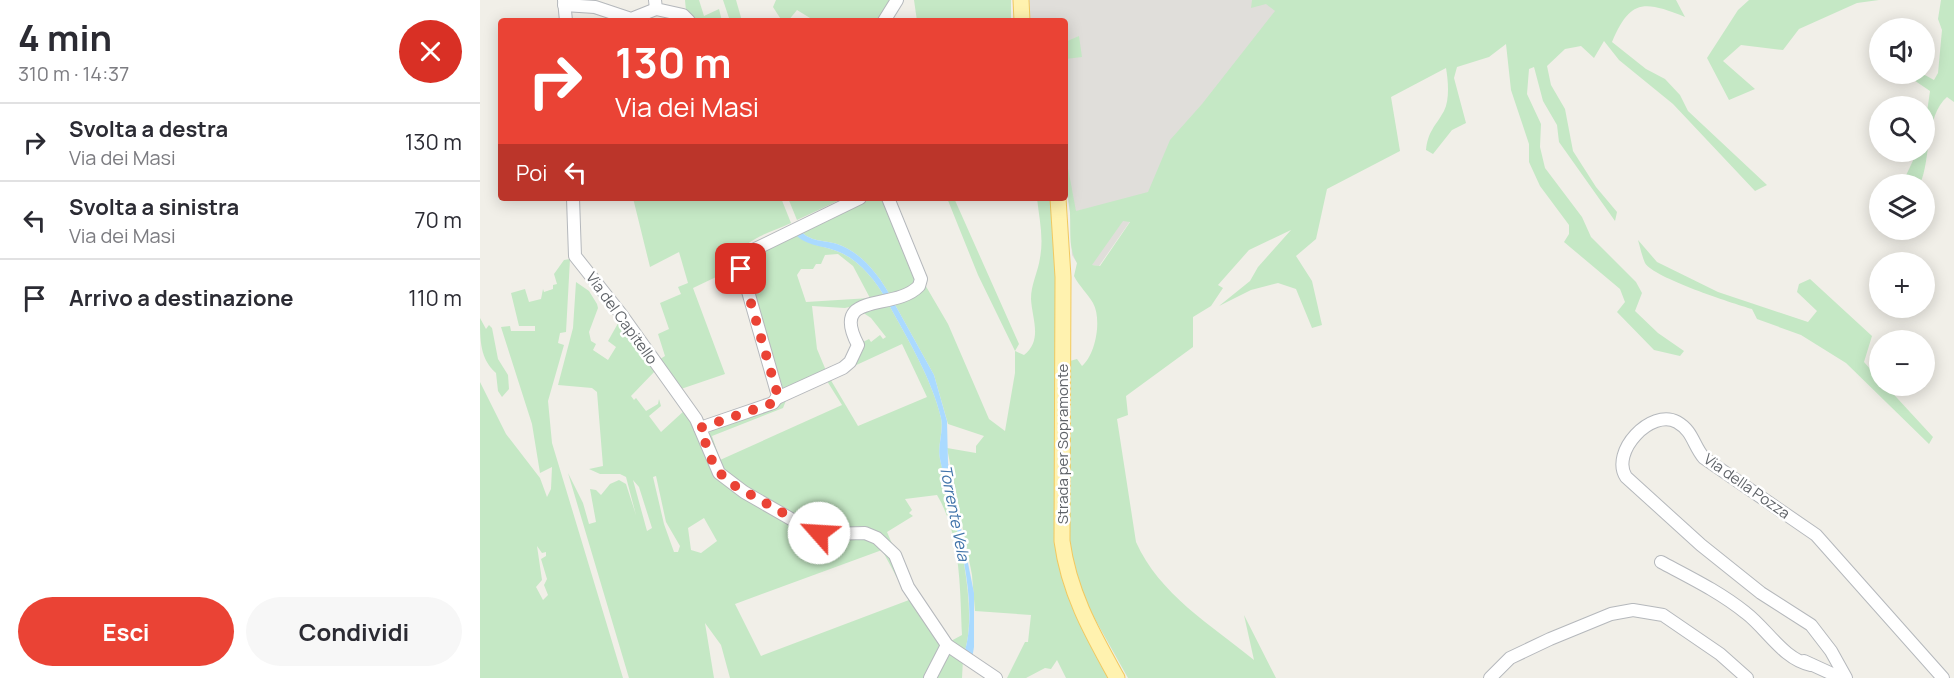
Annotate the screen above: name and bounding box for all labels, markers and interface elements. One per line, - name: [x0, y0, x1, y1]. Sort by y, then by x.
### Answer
- text: 4 min: [18, 13, 112, 62]
- map controls: [1869, 18, 1935, 396]
- button: sound: [1869, 18, 1935, 84]
- button: close: [399, 20, 462, 83]
- text: 130 m: [615, 33, 732, 91]
- icon: right: [516, 42, 594, 120]
- text: 310 m · 14:37: [18, 60, 129, 87]
- text: Via dei Masi: [615, 88, 759, 125]
- button: search: [1869, 96, 1935, 162]
- text: Svolta a destra: [69, 114, 228, 144]
- icon: right: [18, 126, 51, 159]
- text: 130 m: [405, 127, 462, 157]
- text: Via dei Masi: [69, 144, 176, 171]
- icon: left: [559, 156, 592, 189]
- text: Poi: [516, 158, 547, 188]
- button: layers: [1869, 174, 1935, 240]
- text: Svolta a sinistra: [69, 192, 239, 222]
- icon: left: [18, 204, 51, 237]
- text: 70 m: [414, 205, 462, 235]
- text: Via dei Masi: [69, 222, 176, 249]
- pin: [715, 243, 766, 294]
- icon: arrive: [724, 252, 757, 285]
- button: +: [1869, 252, 1935, 318]
- street label: Via del Capitello: [581, 268, 663, 369]
- icon: arrive: [18, 282, 51, 315]
- text: Arrivo a destinazione: [69, 283, 293, 313]
- text: 110 m: [408, 283, 462, 313]
- button: −: [1869, 330, 1935, 396]
- street label: Strada per Sopramonte: [1052, 364, 1073, 524]
- street label: Via della Pozza: [1700, 448, 1794, 524]
- water label: Torrente Vela: [935, 463, 975, 564]
- position arrow: [787, 501, 851, 565]
- button: Esci: [18, 597, 234, 666]
- button: Condividi: [246, 597, 462, 666]

